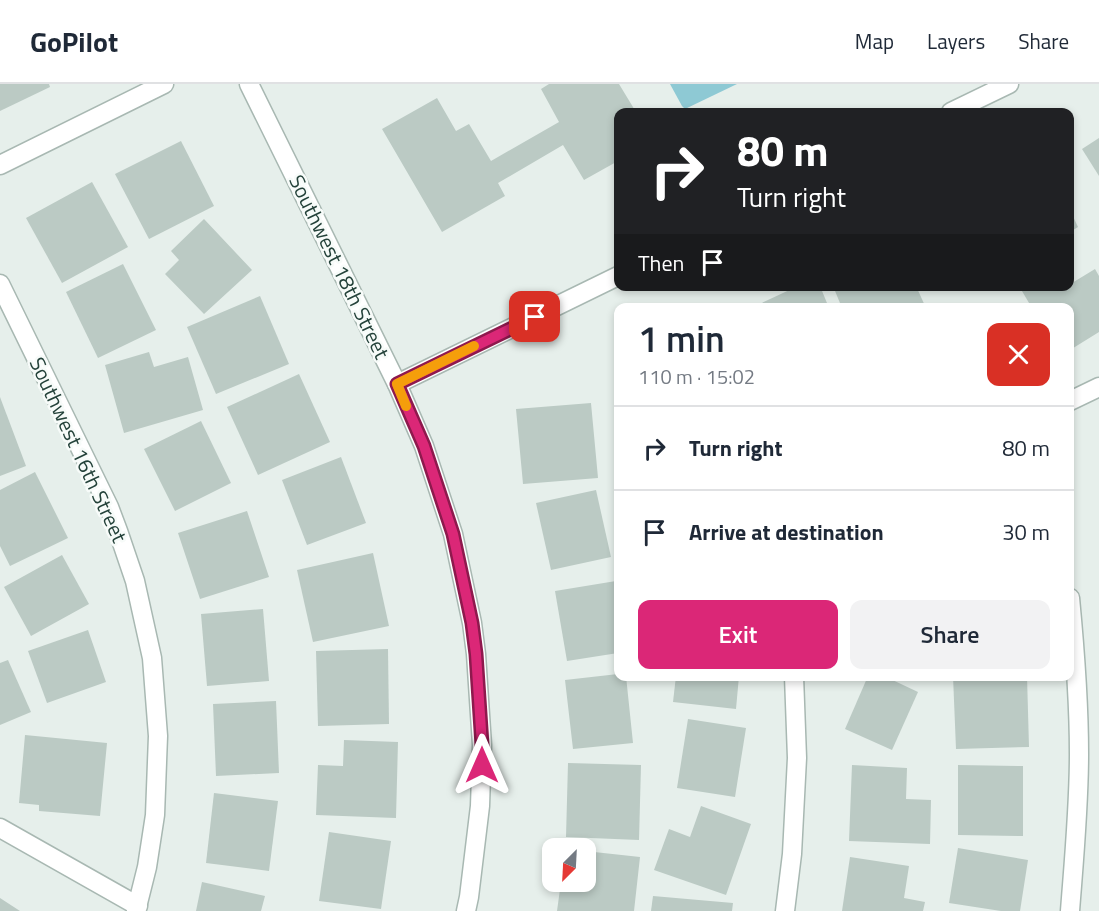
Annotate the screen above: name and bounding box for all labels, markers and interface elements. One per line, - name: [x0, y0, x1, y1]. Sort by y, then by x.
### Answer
- text: GoPilot: [30, 20, 118, 63]
- text: Map: [855, 25, 894, 57]
- text: Layers: [927, 25, 985, 57]
- text: Share: [1018, 25, 1069, 57]
- text: 80 m: [737, 118, 829, 182]
- icon: right: [638, 132, 716, 210]
- street label: Southwest 18th Street: [281, 169, 399, 365]
- text: Turn right: [737, 176, 846, 217]
- text: Then: [638, 246, 684, 280]
- icon: arrive: [696, 246, 729, 279]
- pin: [509, 291, 560, 342]
- icon: arrive: [518, 300, 551, 333]
- text: 1 min: [638, 311, 725, 366]
- button: close: [987, 323, 1050, 386]
- street label: Southwest 16th Street: [22, 352, 136, 548]
- text: 110 m · 15:02: [638, 361, 755, 392]
- text: Turn right: [689, 431, 783, 465]
- text: 80 m: [1002, 431, 1050, 465]
- icon: right: [638, 432, 671, 465]
- text: Arrive at destination: [689, 515, 884, 549]
- text: 30 m: [1002, 515, 1050, 549]
- icon: arrive: [638, 516, 671, 549]
- button: Exit: [638, 600, 838, 669]
- button: Share: [850, 600, 1050, 669]
- position arrow: [450, 733, 514, 797]
- north arrow: [542, 838, 596, 892]
- map controls: [542, 838, 596, 892]

